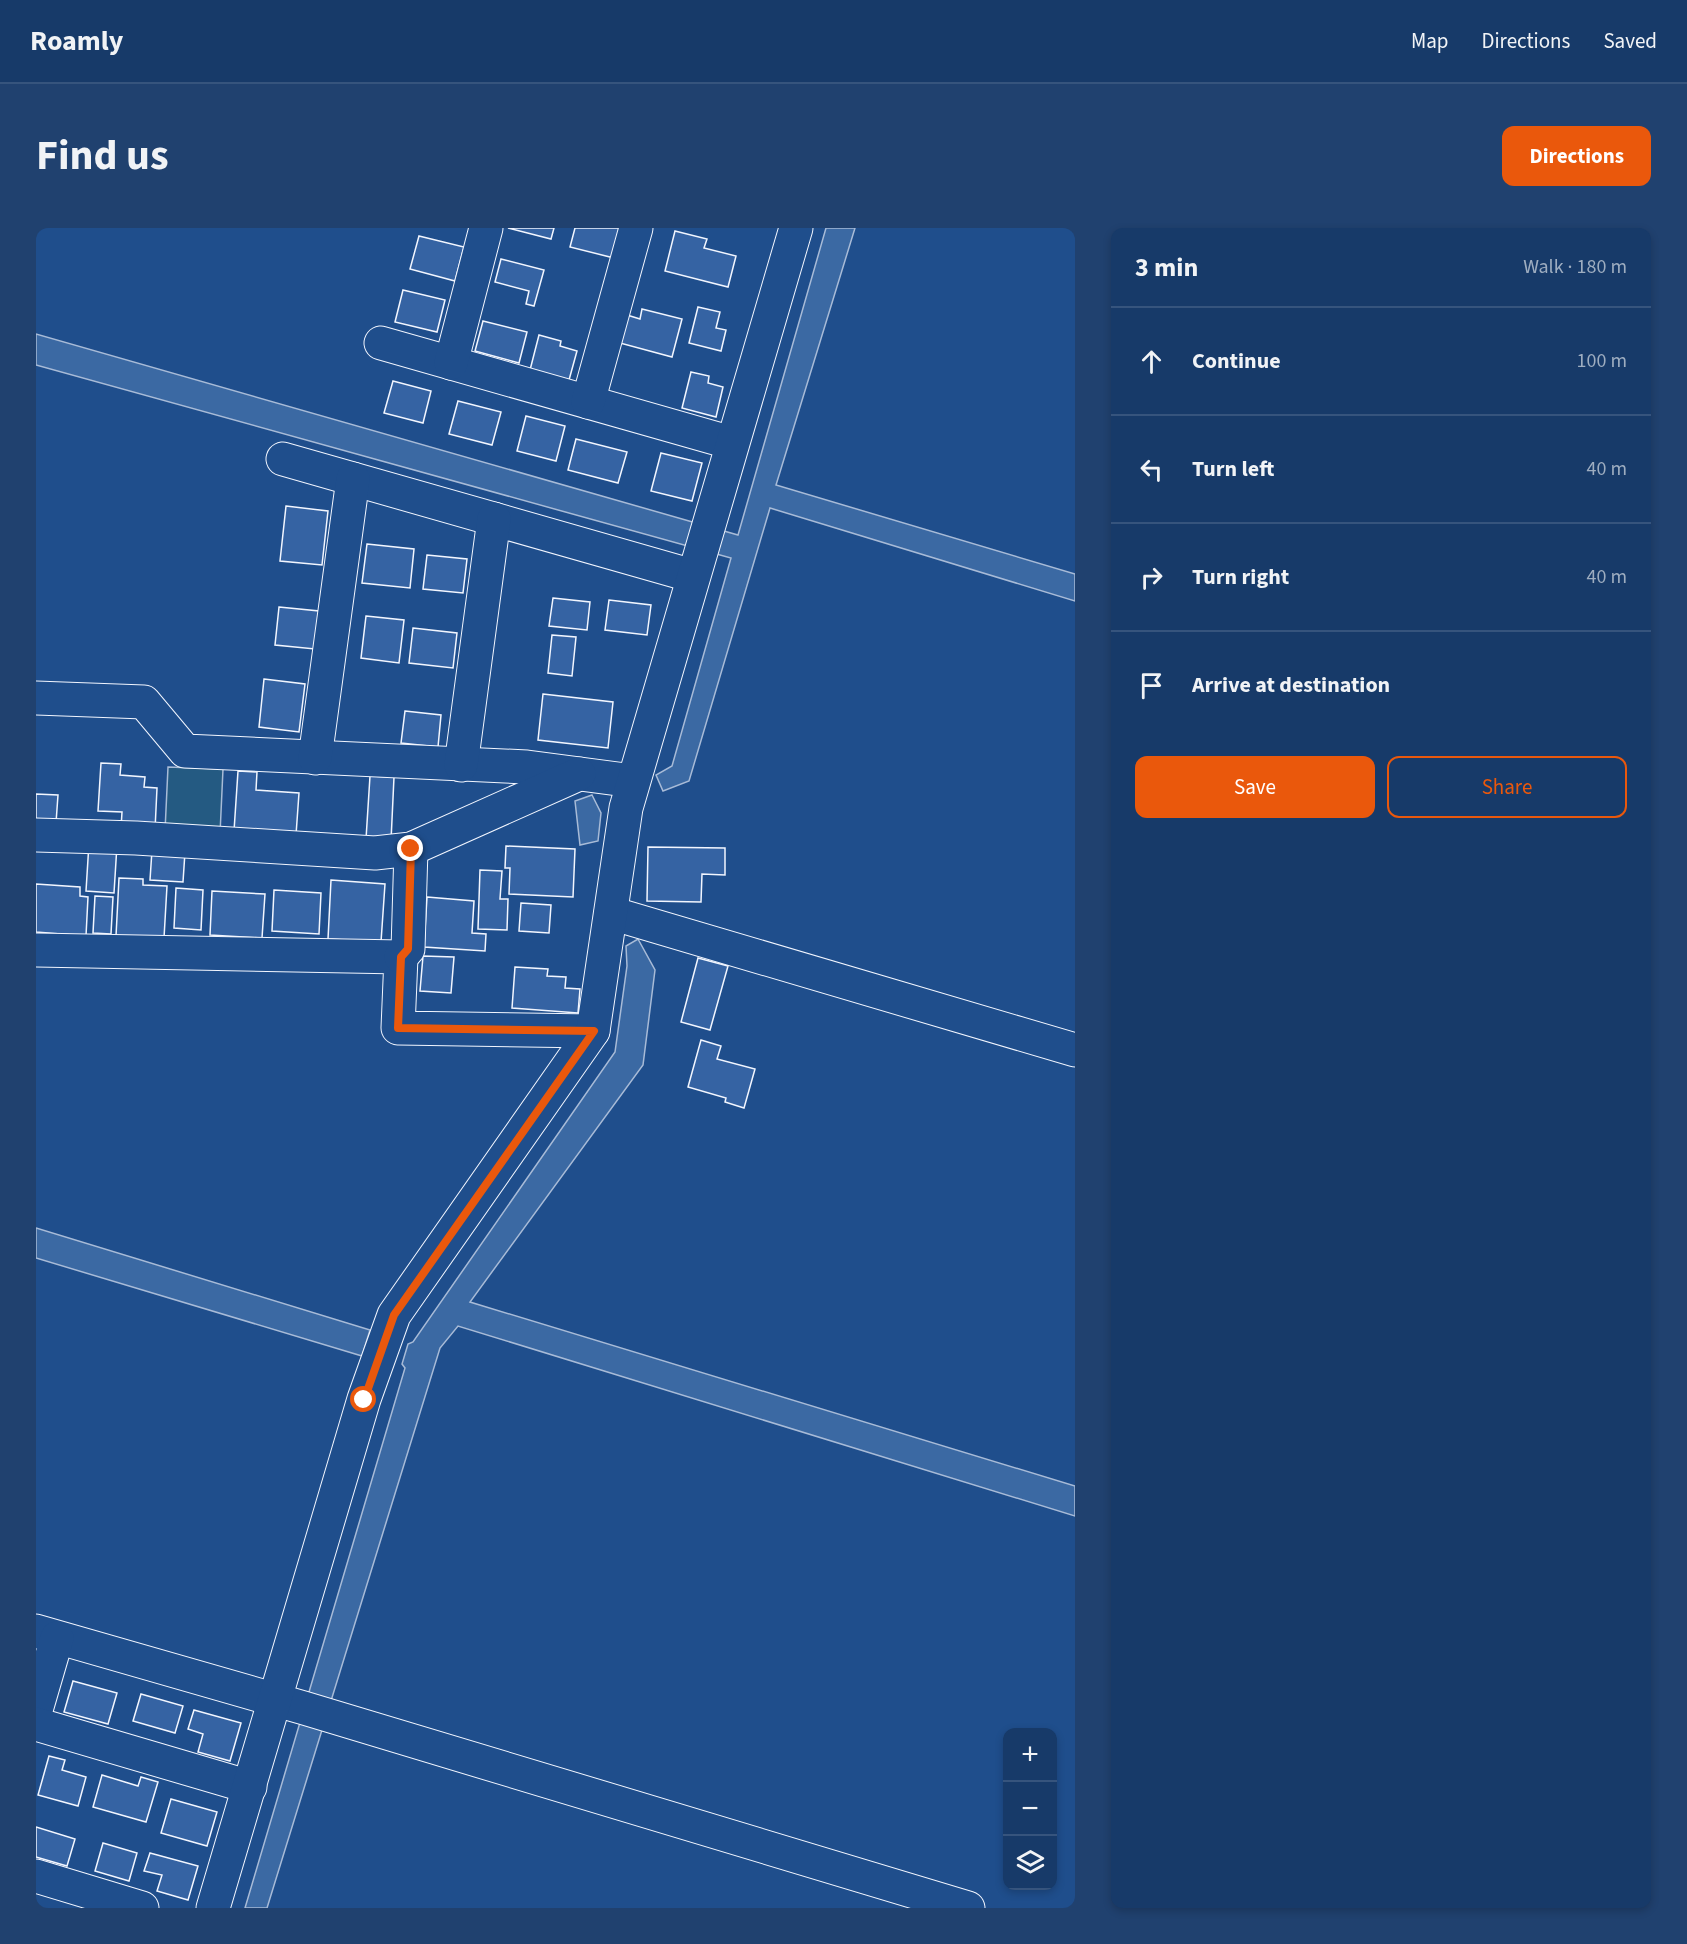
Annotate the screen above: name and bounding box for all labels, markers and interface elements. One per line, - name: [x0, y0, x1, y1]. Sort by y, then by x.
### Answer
- text: Roamly: [30, 21, 123, 61]
- text: Map: [1411, 26, 1449, 56]
- text: Directions: [1482, 26, 1570, 56]
- text: Saved: [1603, 26, 1657, 56]
- text: Find us: [36, 126, 169, 186]
- button: Directions: [1502, 126, 1651, 186]
- text: 3 min: [1135, 249, 1198, 286]
- text: Walk · 180 m: [1523, 253, 1627, 281]
- icon: ahead: [1135, 345, 1168, 378]
- text: Continue: [1192, 345, 1281, 377]
- text: 100 m: [1577, 347, 1627, 375]
- icon: left: [1135, 453, 1168, 486]
- text: Turn left: [1192, 453, 1274, 485]
- text: 40 m: [1587, 455, 1627, 483]
- icon: right: [1135, 561, 1168, 594]
- text: Turn right: [1192, 561, 1289, 593]
- text: 40 m: [1587, 563, 1627, 591]
- icon: arrive: [1135, 669, 1168, 702]
- text: Arrive at destination: [1192, 669, 1390, 701]
- button: Save: [1135, 756, 1375, 818]
- button: Share: [1387, 756, 1627, 818]
- route end: [397, 835, 423, 861]
- route start: [350, 1386, 376, 1412]
- map controls: [1003, 1728, 1057, 1890]
- button: +: [1003, 1728, 1057, 1782]
- button: −: [1003, 1782, 1057, 1836]
- button: layers: [1003, 1836, 1057, 1890]

